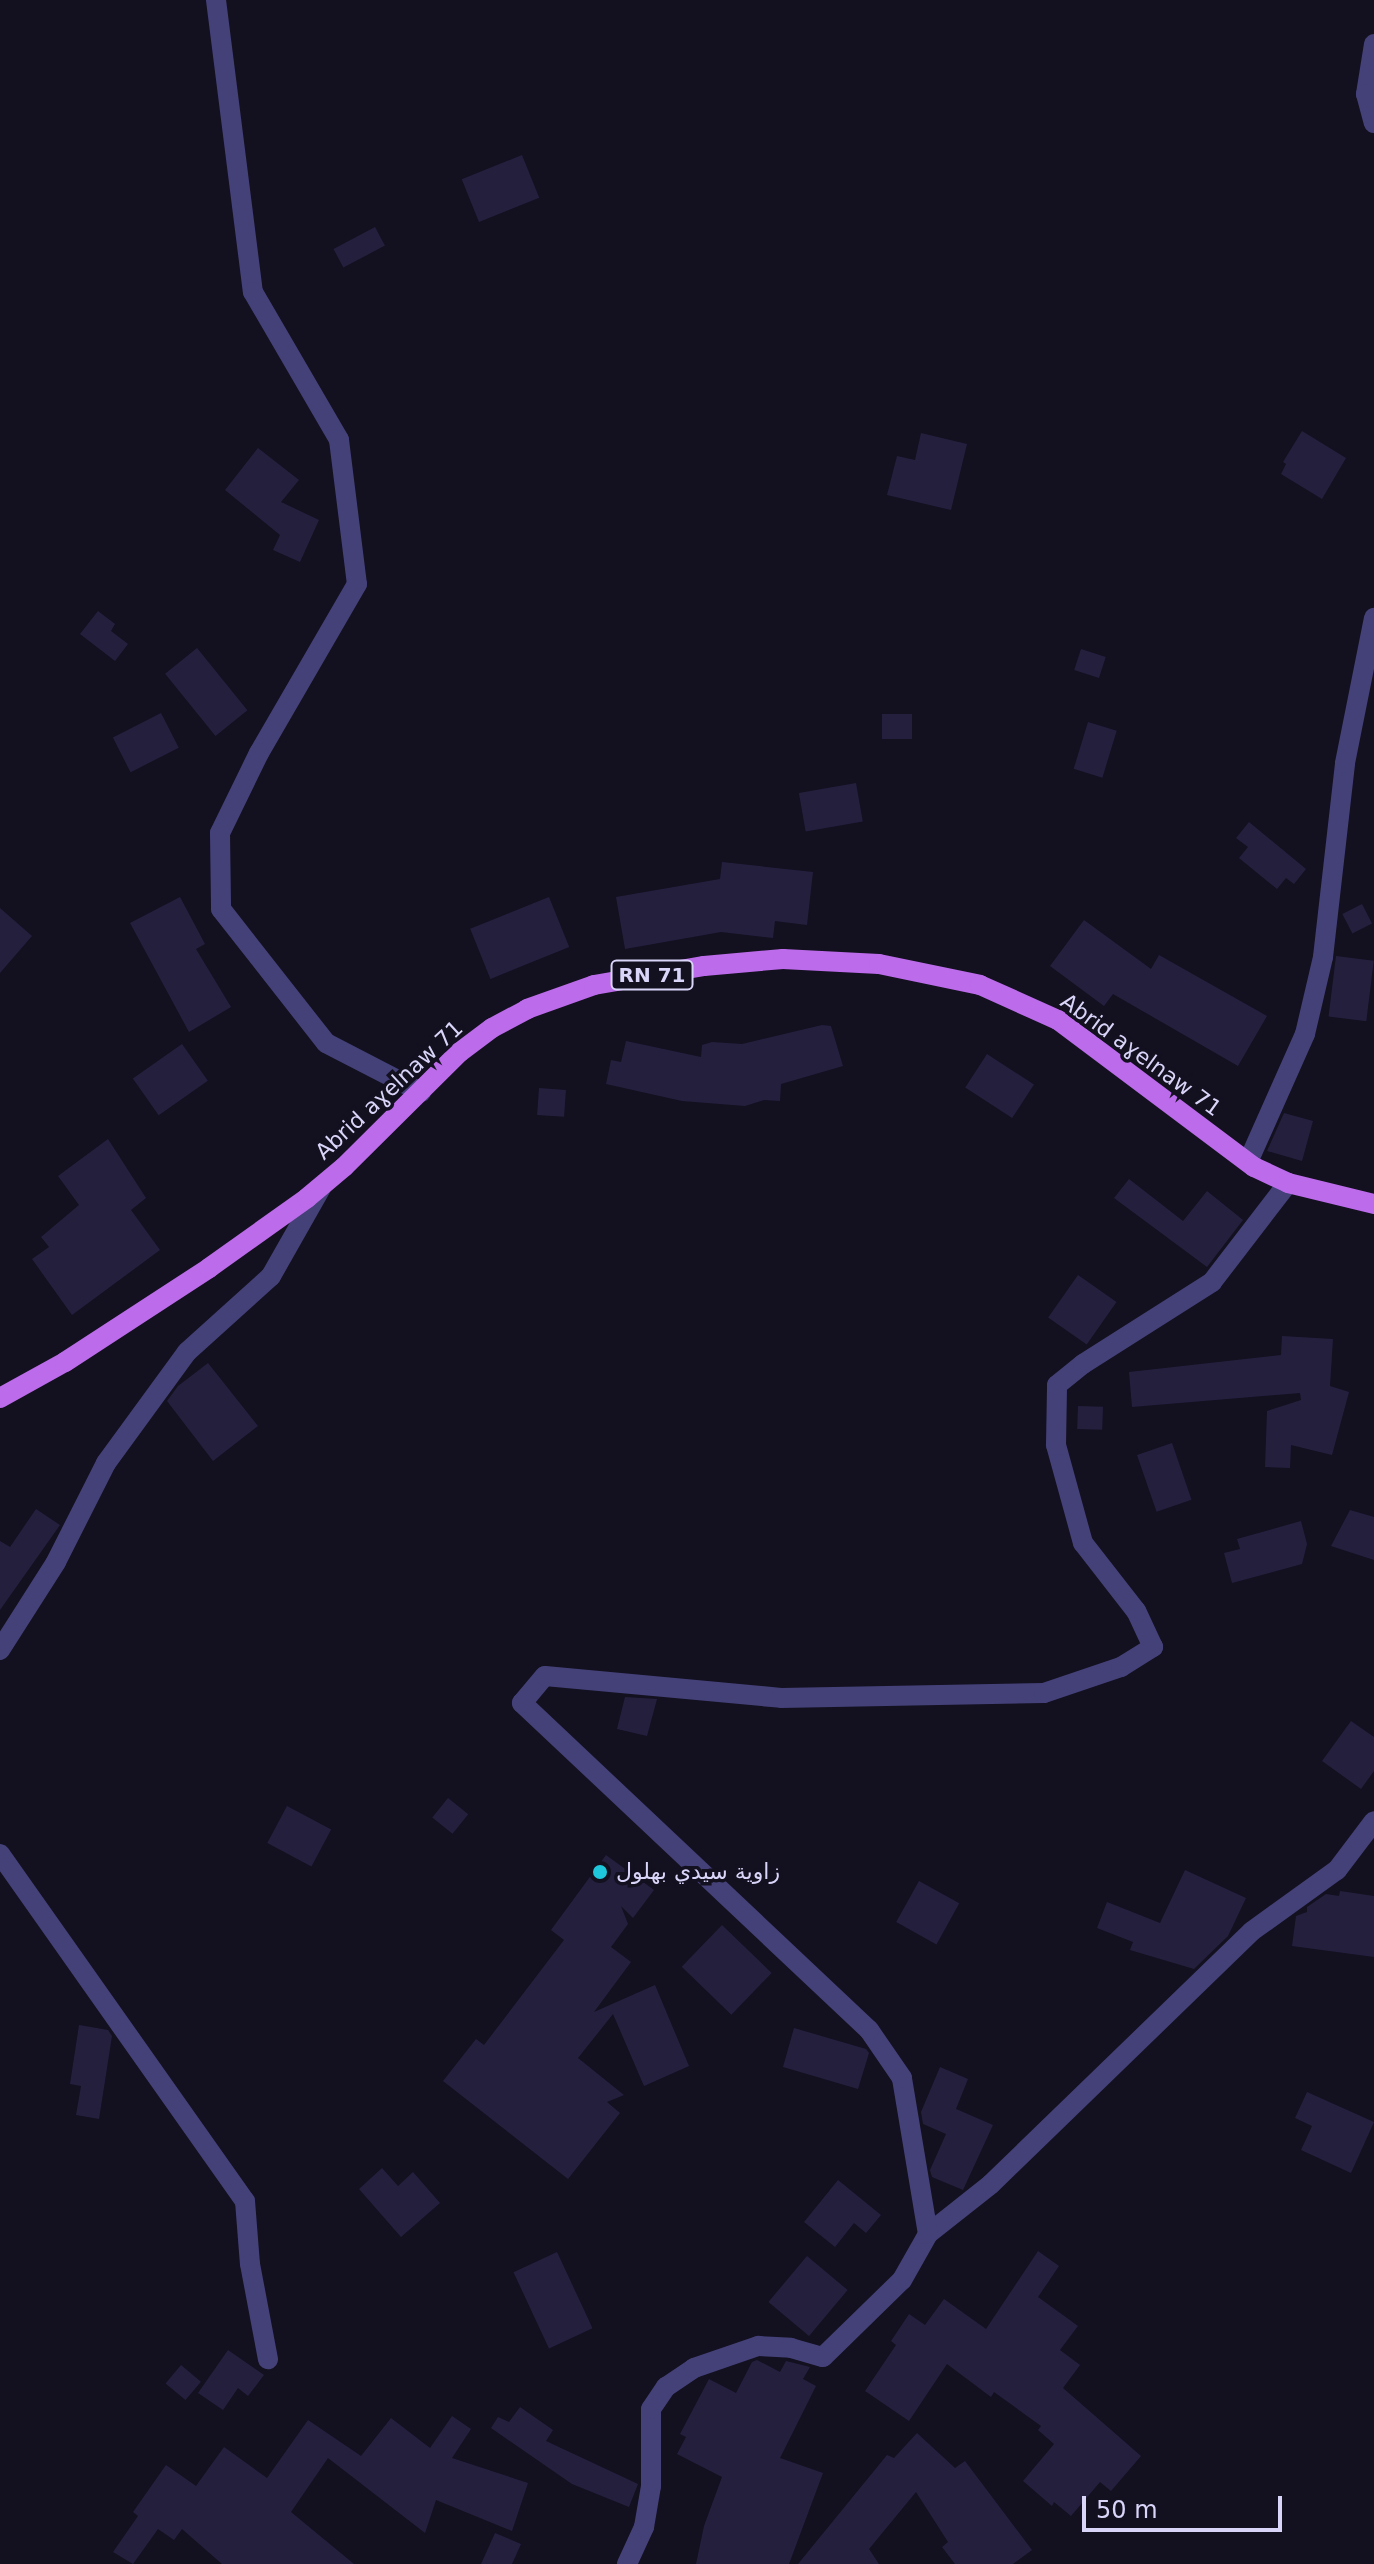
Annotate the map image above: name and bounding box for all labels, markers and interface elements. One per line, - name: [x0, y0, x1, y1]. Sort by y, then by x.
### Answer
- road number: RN 71: [610, 959, 694, 991]
- street label: Abrid aɣelnaw 71: [1056, 988, 1226, 1122]
- street label: Abrid aɣelnaw 71: [310, 1015, 468, 1165]
- place label: زاوية سيدي بهلول: [616, 1859, 780, 1885]
- marker: زاوية سيدي بهلول: [591, 1863, 609, 1881]
- scale bar: [1086, 2480, 1286, 2530]
- text: 50 m: [1096, 2496, 1158, 2524]

